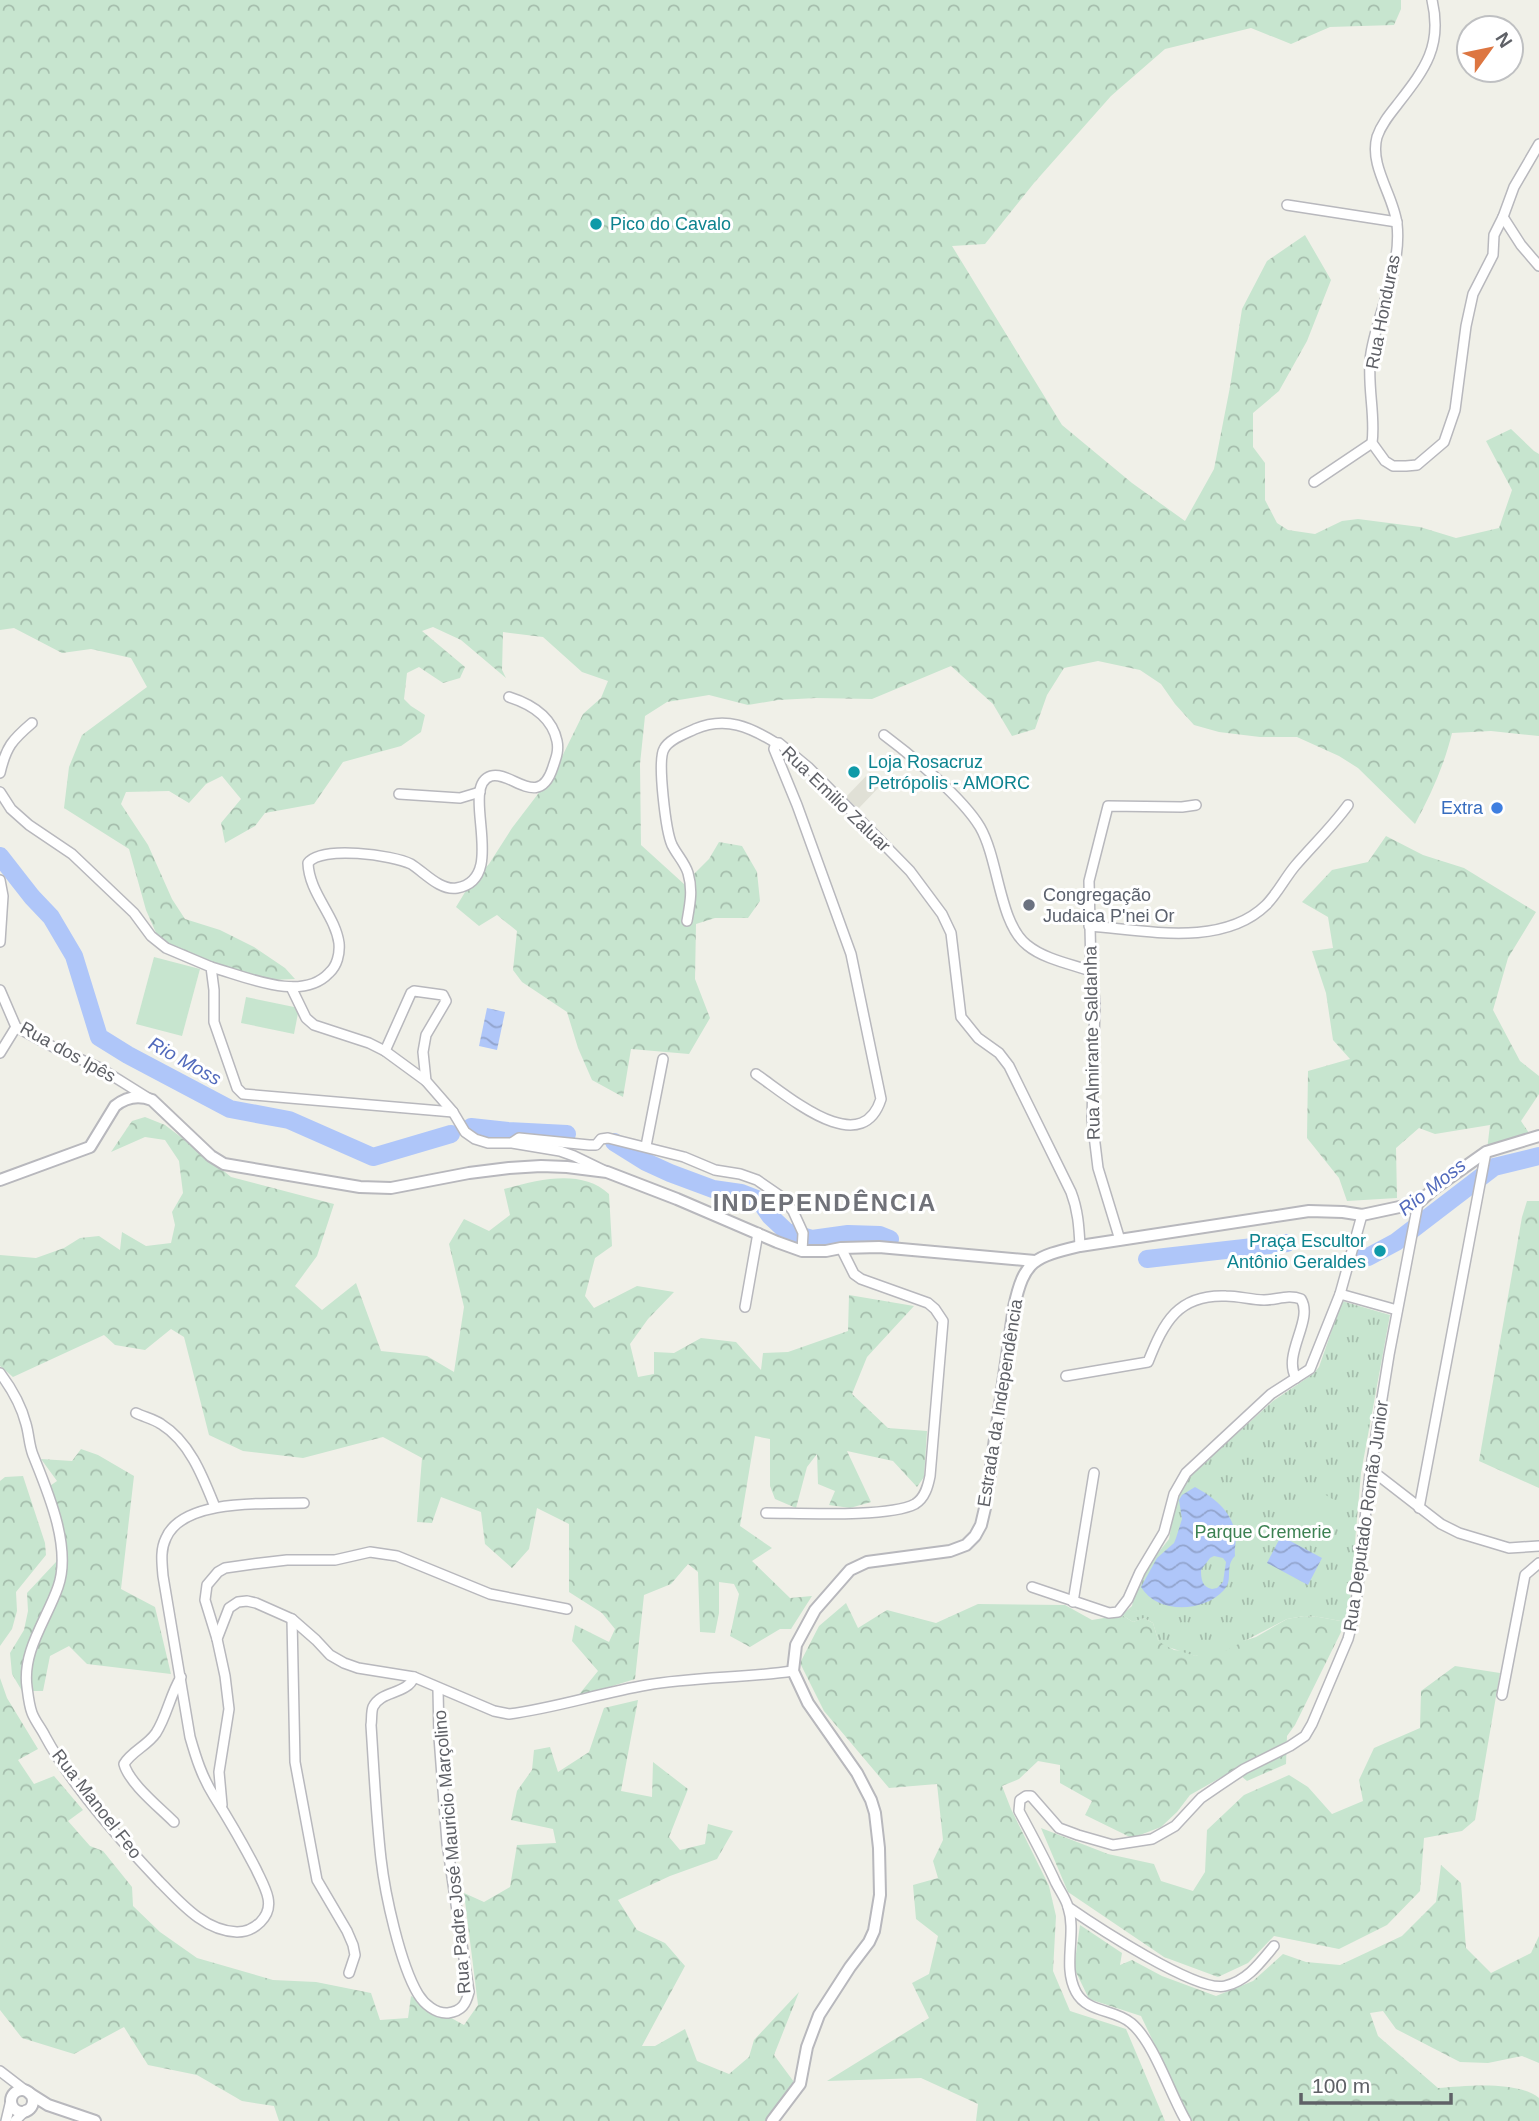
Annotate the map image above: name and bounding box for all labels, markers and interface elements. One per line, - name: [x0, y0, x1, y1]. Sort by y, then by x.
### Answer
- north arrow: [1455, 14, 1525, 84]
- text: N: [1491, 29, 1516, 51]
- place label: Pico do Cavalo: [610, 214, 731, 234]
- marker: Pico do Cavalo: [588, 216, 604, 232]
- street label: Rua Honduras: [1362, 253, 1404, 371]
- street label: Rua Emilio Zaluar: [778, 742, 894, 856]
- place label: Loja Rosacruz Petrópolis - AMORC: [868, 752, 1030, 793]
- marker: Loja Rosacruz Petrópolis - AMORC: [846, 764, 862, 780]
- place label: Extra: [1441, 798, 1484, 818]
- marker: Extra: [1489, 800, 1505, 816]
- place label: Congregação Judaica P'nei Or: [1043, 885, 1175, 926]
- marker: Congregação Judaica P'nei Or: [1021, 897, 1037, 913]
- street label: Rua Almirante Saldanha: [1080, 945, 1104, 1140]
- street label: Rua dos Ipês: [17, 1018, 119, 1086]
- water label: Rio Moss: [145, 1033, 225, 1090]
- water label: Rio Moss: [1394, 1154, 1470, 1220]
- district label: INDEPENDÊNCIA: [713, 1189, 937, 1216]
- place label: Praça Escultor Antônio Geraldes: [1227, 1231, 1366, 1272]
- marker: Praça Escultor Antônio Geraldes: [1372, 1243, 1388, 1259]
- street label: Estrada da Independência: [974, 1297, 1026, 1508]
- street label: Rua Deputado Romão Junior: [1340, 1399, 1392, 1633]
- park label: Parque Cremerie: [1194, 1522, 1332, 1542]
- street label: Rua Padre José Mauricio Marçolino: [430, 1709, 474, 1995]
- street label: Rua Manoel Feo: [48, 1745, 146, 1863]
- scale bar: [1301, 2062, 1452, 2106]
- text: 100 m: [1312, 2074, 1370, 2097]

